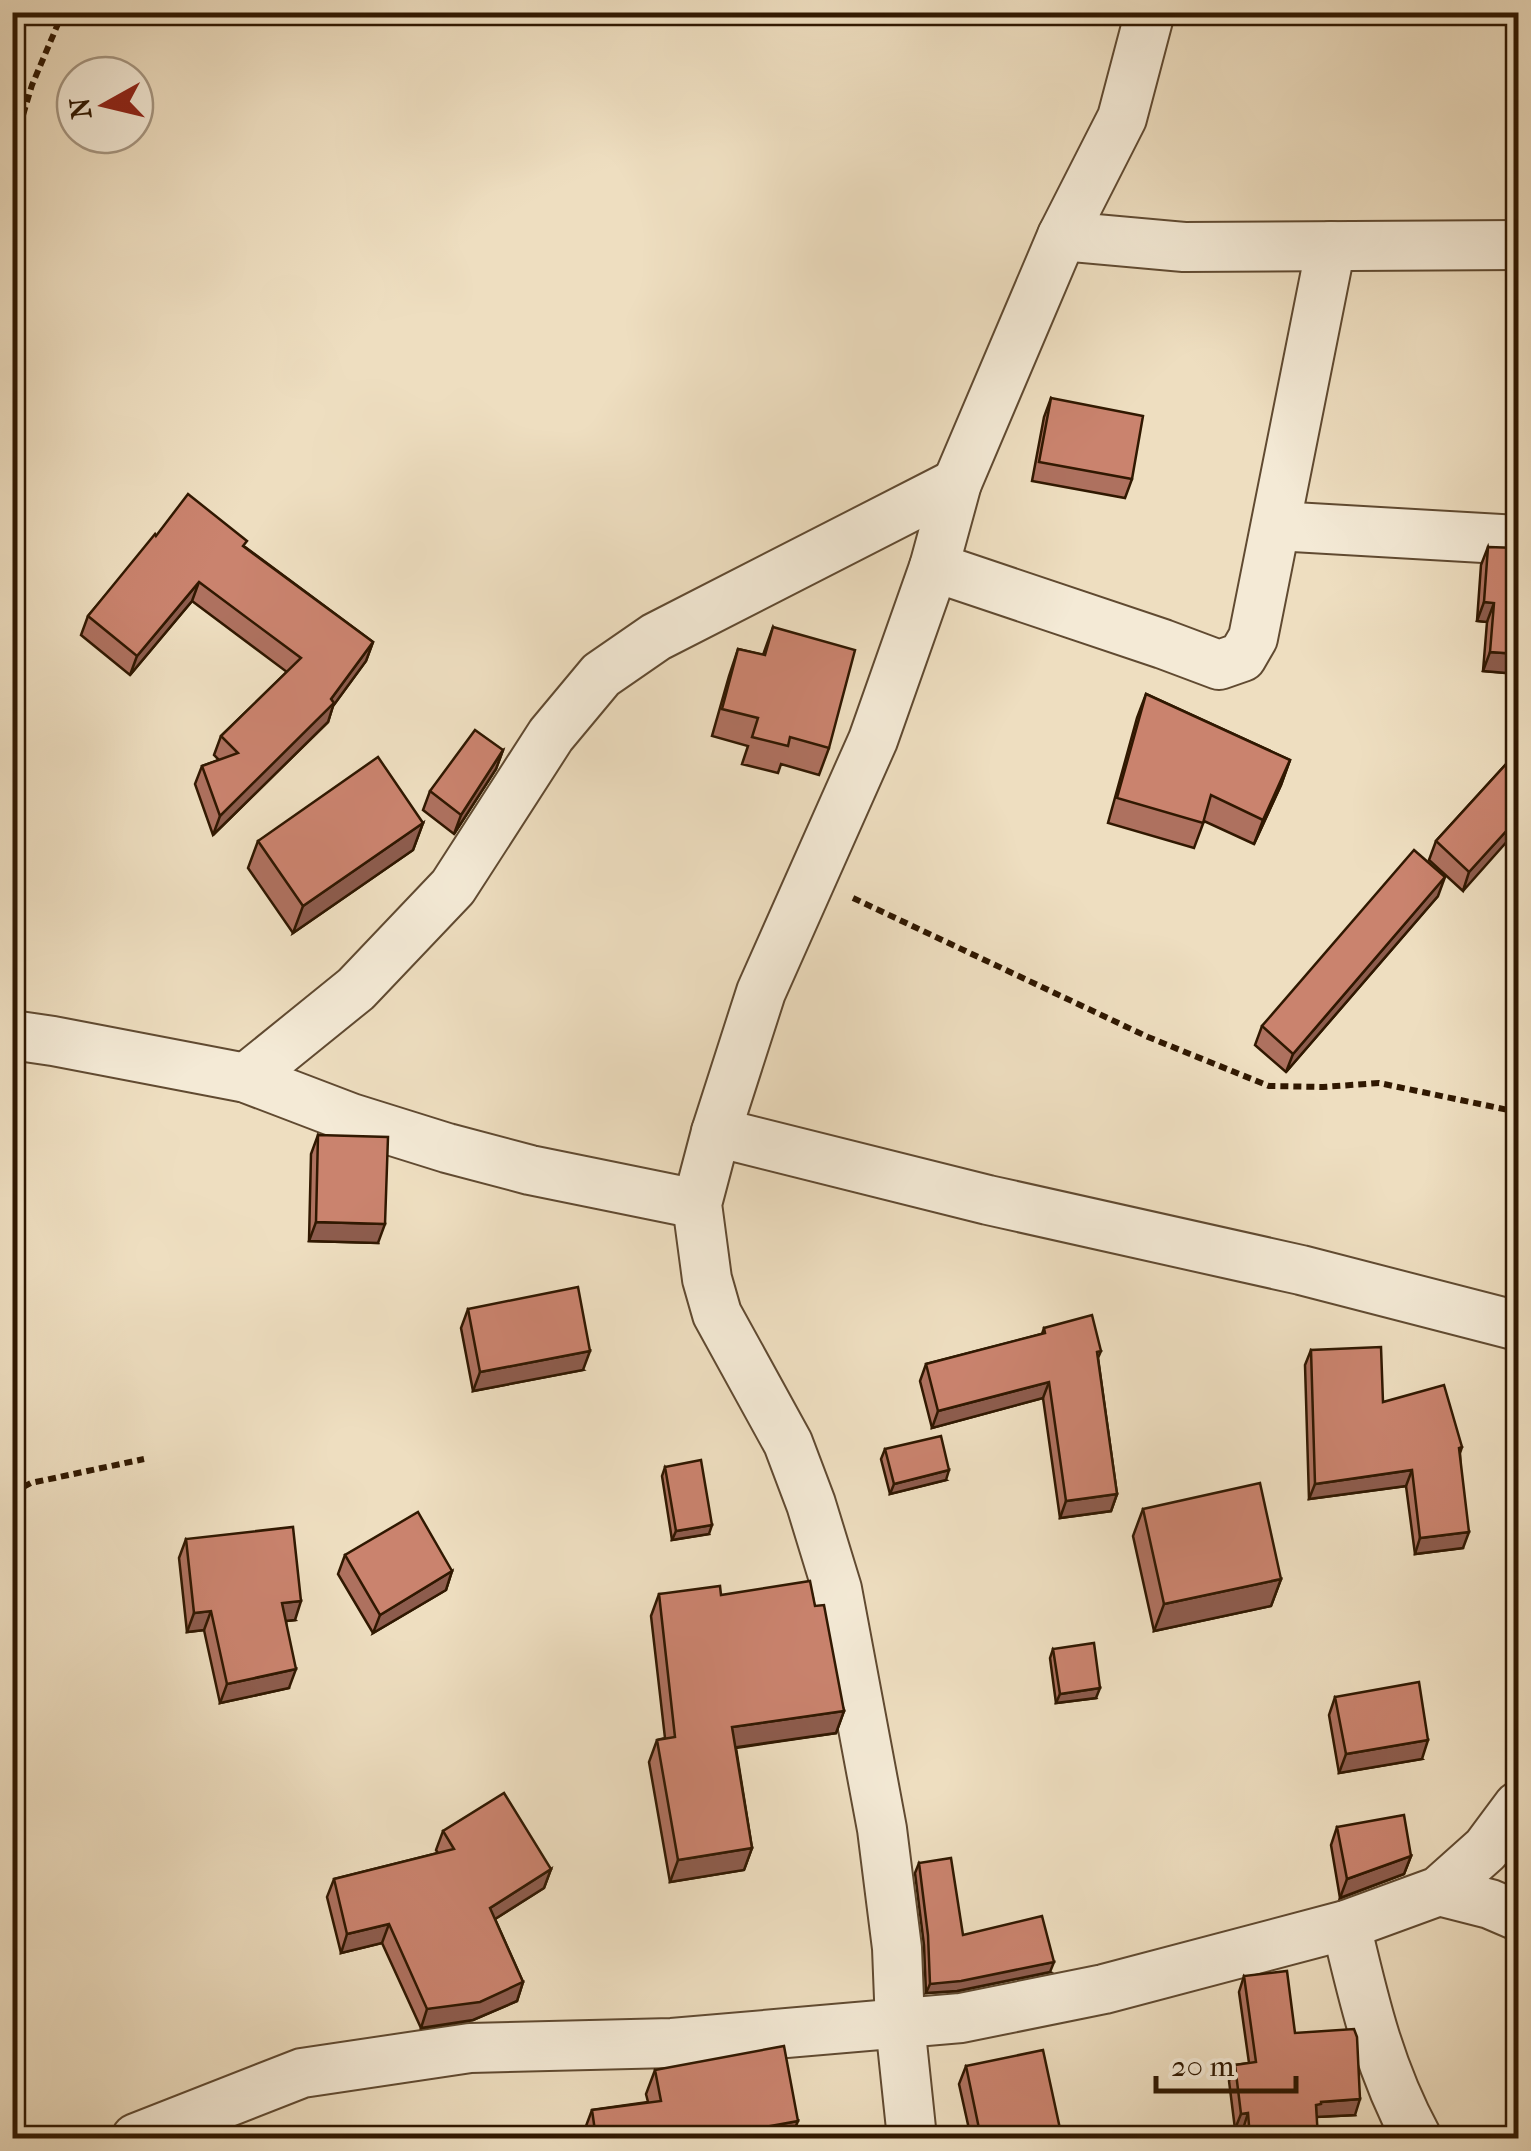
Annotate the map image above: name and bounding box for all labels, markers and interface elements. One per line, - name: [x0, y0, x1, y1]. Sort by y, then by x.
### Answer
- north arrow: [55, 55, 155, 155]
- text: N: [63, 95, 99, 121]
- scale bar: [1156, 2031, 1296, 2093]
- text: 20 m: [1171, 2049, 1234, 2084]

